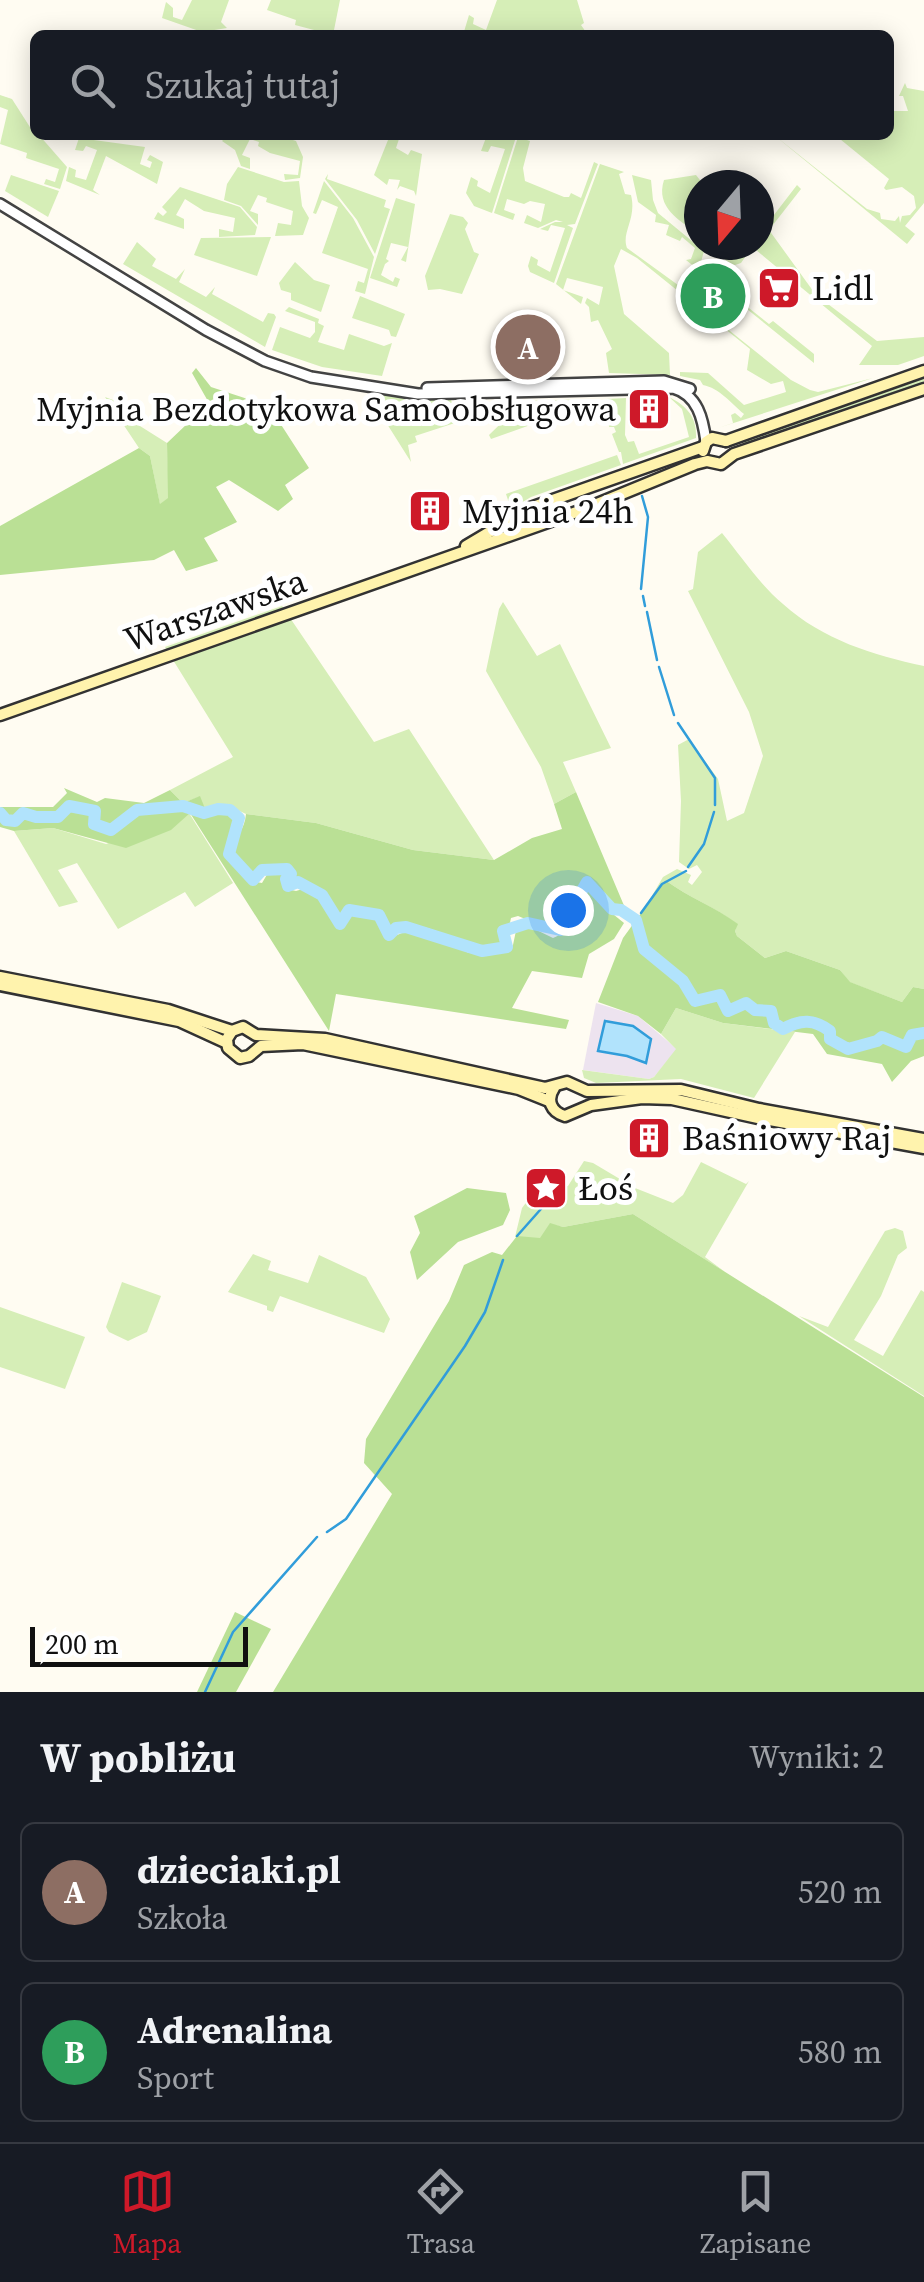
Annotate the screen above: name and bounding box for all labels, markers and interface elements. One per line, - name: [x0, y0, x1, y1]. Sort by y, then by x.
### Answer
- search box: [30, 30, 894, 140]
- icon: search: [65, 58, 120, 113]
- text: Szukaj tutaj: [145, 59, 340, 111]
- north arrow: [684, 170, 774, 260]
- pin: B: [680, 258, 746, 334]
- place label: Lidl: [812, 264, 874, 312]
- supermarket icon: Lidl: [756, 265, 802, 311]
- pin: A: [496, 310, 560, 384]
- place label: Myjnia Bezdotykowa Samoobsługowa: [36, 385, 616, 433]
- building icon: Myjnia Bezdotykowa Samoobsługowa: [626, 386, 672, 432]
- place label: Myjnia 24h: [462, 487, 634, 535]
- building icon: Myjnia 24h: [407, 488, 453, 534]
- street label: Warszawska: [117, 556, 313, 664]
- your location: [543, 885, 594, 936]
- place label: Baśniowy Raj: [682, 1114, 891, 1162]
- building icon: Baśniowy Raj: [626, 1115, 672, 1161]
- place label: Łoś: [578, 1164, 633, 1212]
- place icon: Łoś: [523, 1165, 569, 1211]
- scale bar: [30, 1622, 248, 1666]
- text: 200 m: [45, 1625, 119, 1663]
- text: W pobliżu: [40, 1728, 236, 1786]
- text: Wyniki: 2: [749, 1735, 884, 1779]
- text: dzieciaki.pl: [137, 1844, 341, 1896]
- text: A: [64, 1870, 85, 1914]
- text: 520 m: [798, 1870, 882, 1914]
- text: Szkoła: [137, 1896, 228, 1940]
- text: Adrenalina: [137, 2004, 332, 2056]
- text: B: [64, 2030, 85, 2074]
- text: 580 m: [798, 2030, 882, 2074]
- text: Sport: [137, 2056, 214, 2100]
- tab: Mapa: [113, 2164, 182, 2262]
- tab: Trasa: [407, 2164, 475, 2262]
- tab: Zapisane: [700, 2164, 811, 2262]

